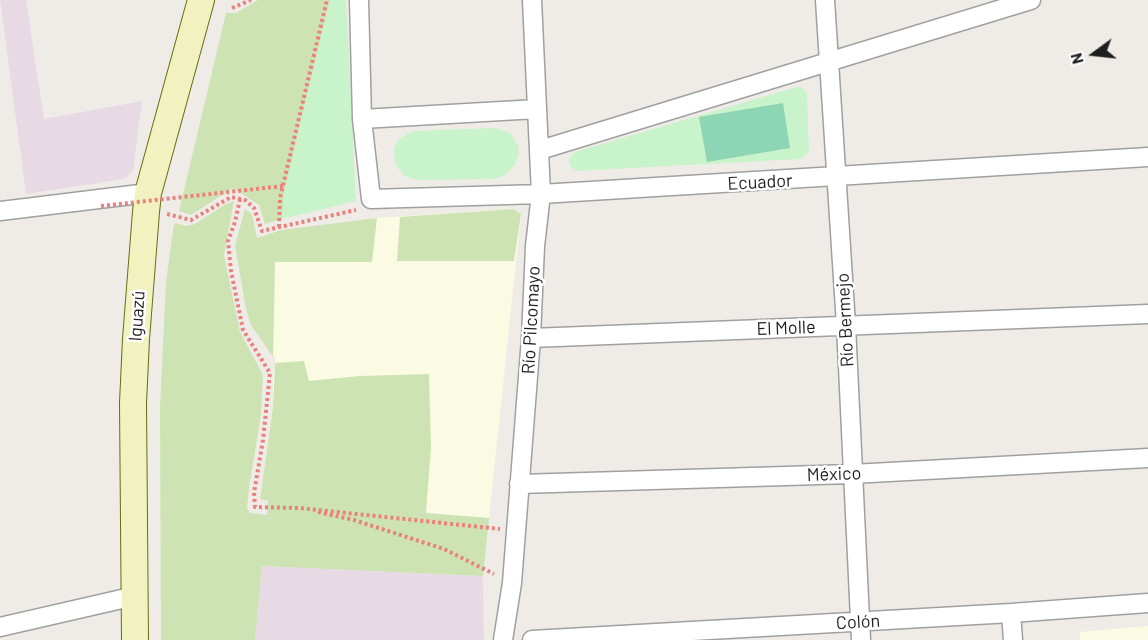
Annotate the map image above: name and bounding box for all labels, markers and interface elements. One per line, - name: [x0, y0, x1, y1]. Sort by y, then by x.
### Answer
- north arrow: [1064, 24, 1124, 84]
- text: N: [1066, 51, 1087, 66]
- street label: Ecuador: [727, 170, 793, 194]
- street label: Río Pilcomayo: [517, 265, 545, 375]
- street label: Río Bermejo: [832, 272, 858, 368]
- street label: Iguazú: [124, 290, 150, 342]
- street label: El Molle: [756, 316, 816, 340]
- street label: México: [806, 462, 862, 486]
- street label: Colón: [835, 610, 881, 634]

